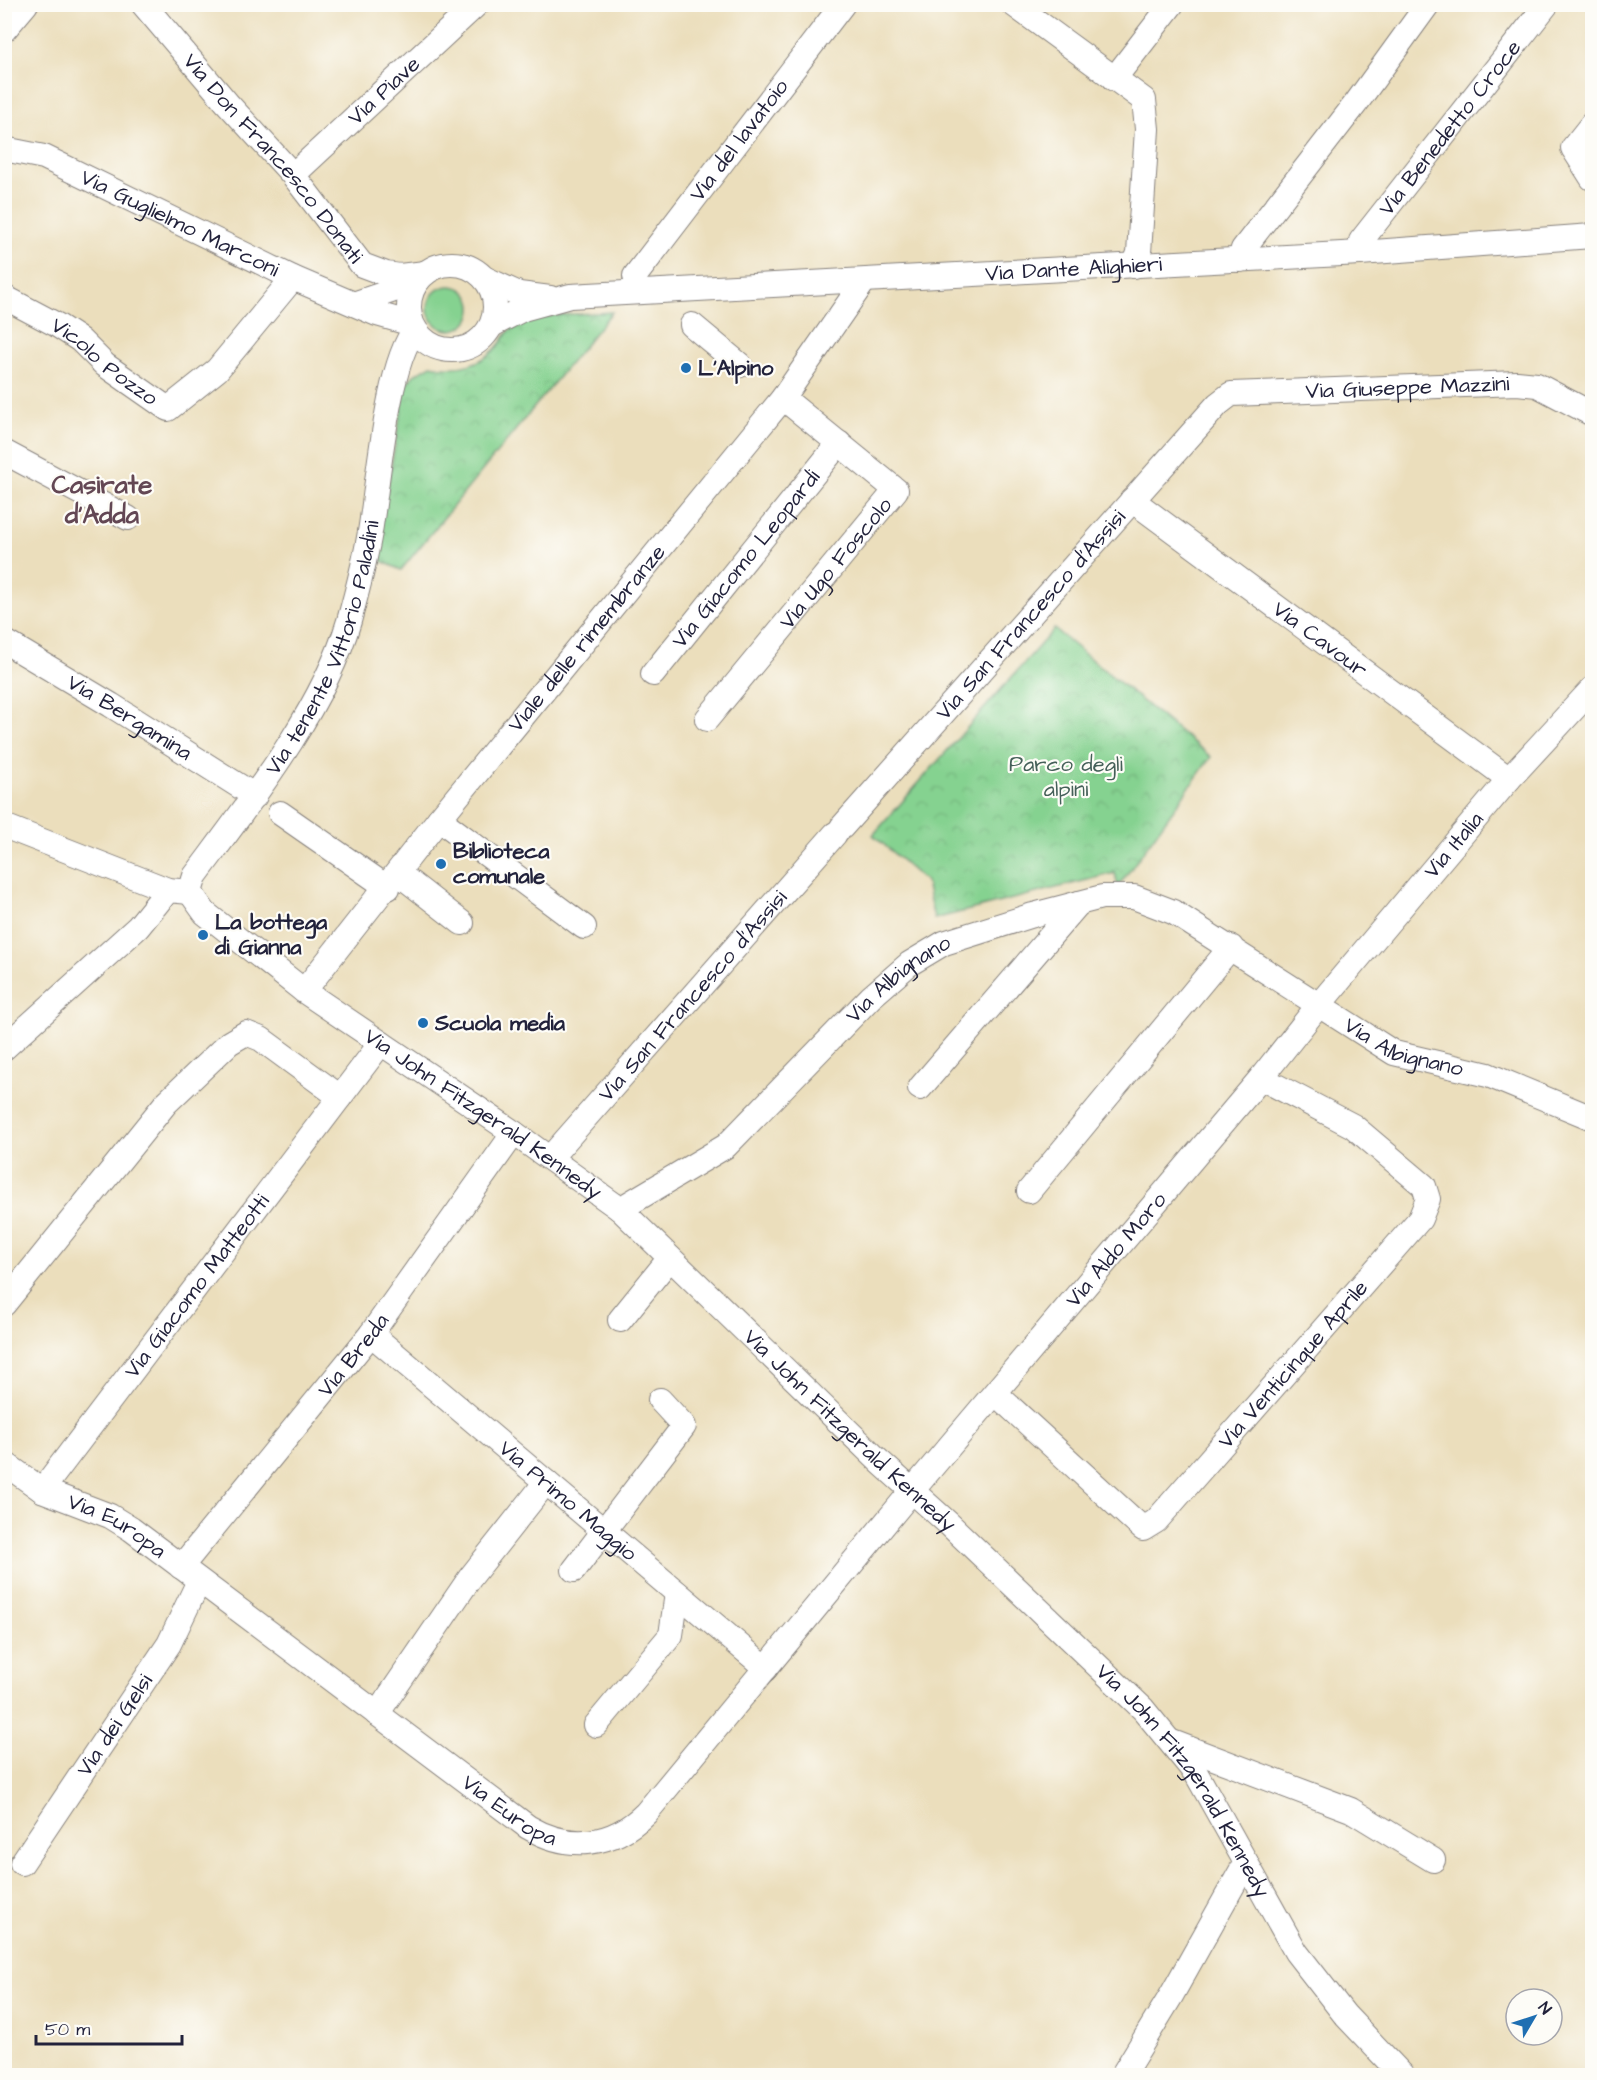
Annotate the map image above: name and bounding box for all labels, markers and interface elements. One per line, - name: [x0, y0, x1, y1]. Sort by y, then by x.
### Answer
- street label: Via Benedetto Croce: [1371, 33, 1529, 222]
- street label: Via Don Francesco Donati: [176, 46, 371, 270]
- street label: Via Piave: [341, 49, 427, 132]
- street label: Via del lavatoio: [682, 72, 796, 208]
- street label: Via Guglielmo Marconi: [75, 162, 285, 285]
- street label: Via Dante Alighieri: [984, 248, 1163, 289]
- street label: Vicolo Pozzo: [45, 310, 165, 413]
- place label: L'Alpino: [698, 353, 774, 384]
- marker: L'Alpino: [679, 361, 693, 375]
- street label: Via Giuseppe Mazzini: [1305, 368, 1510, 407]
- street label: Via Giacomo Leopardi: [664, 463, 827, 655]
- district label: Casirate d'Adda: [52, 467, 152, 533]
- street label: Via Ugo Foscolo: [772, 490, 900, 636]
- street label: Via San Francesco d'Assisi: [929, 503, 1133, 727]
- street label: Via tenente Vittorio Paladini: [258, 518, 387, 781]
- street label: Viale delle rimembranze: [500, 538, 673, 739]
- street label: Via Cavour: [1266, 594, 1374, 685]
- street label: Via Bergamina: [61, 667, 198, 768]
- park label: Parco degli alpini: [1009, 749, 1123, 805]
- street label: Via Italia: [1416, 805, 1491, 885]
- place label: Biblioteca comunale: [453, 836, 550, 892]
- marker: Biblioteca comunale: [434, 857, 448, 871]
- street label: Via San Francesco d'Assisi: [591, 883, 794, 1108]
- place label: La bottega di Gianna: [214, 907, 328, 963]
- street label: Via Albignano: [838, 927, 957, 1030]
- marker: La bottega di Gianna: [196, 928, 210, 942]
- place label: Scuola media: [434, 1008, 566, 1039]
- street label: Via Albignano: [1338, 1010, 1467, 1084]
- marker: Scuola media: [416, 1016, 430, 1030]
- street label: Via John Fitzgerald Kennedy: [358, 1021, 608, 1208]
- street label: Via Aldo Moro: [1058, 1185, 1174, 1314]
- street label: Via Giacomo Matteotti: [117, 1187, 277, 1385]
- street label: Via Venticinque Aprile: [1211, 1273, 1375, 1455]
- street label: Via Breda: [310, 1307, 396, 1404]
- street label: Via John Fitzgerald Kennedy: [737, 1322, 963, 1540]
- street label: Via Primo Maggio: [492, 1433, 644, 1569]
- street label: Via Europa: [63, 1486, 173, 1566]
- street label: Via John Fitzgerald Kennedy: [1089, 1656, 1278, 1903]
- street label: Via dei Gelsi: [69, 1668, 160, 1783]
- street label: Via Europa: [455, 1767, 561, 1854]
- north arrow: [1504, 1987, 1564, 2047]
- text: N: [1533, 1997, 1557, 2019]
- scale bar: [36, 2008, 182, 2046]
- text: 50 m: [45, 2017, 90, 2042]

